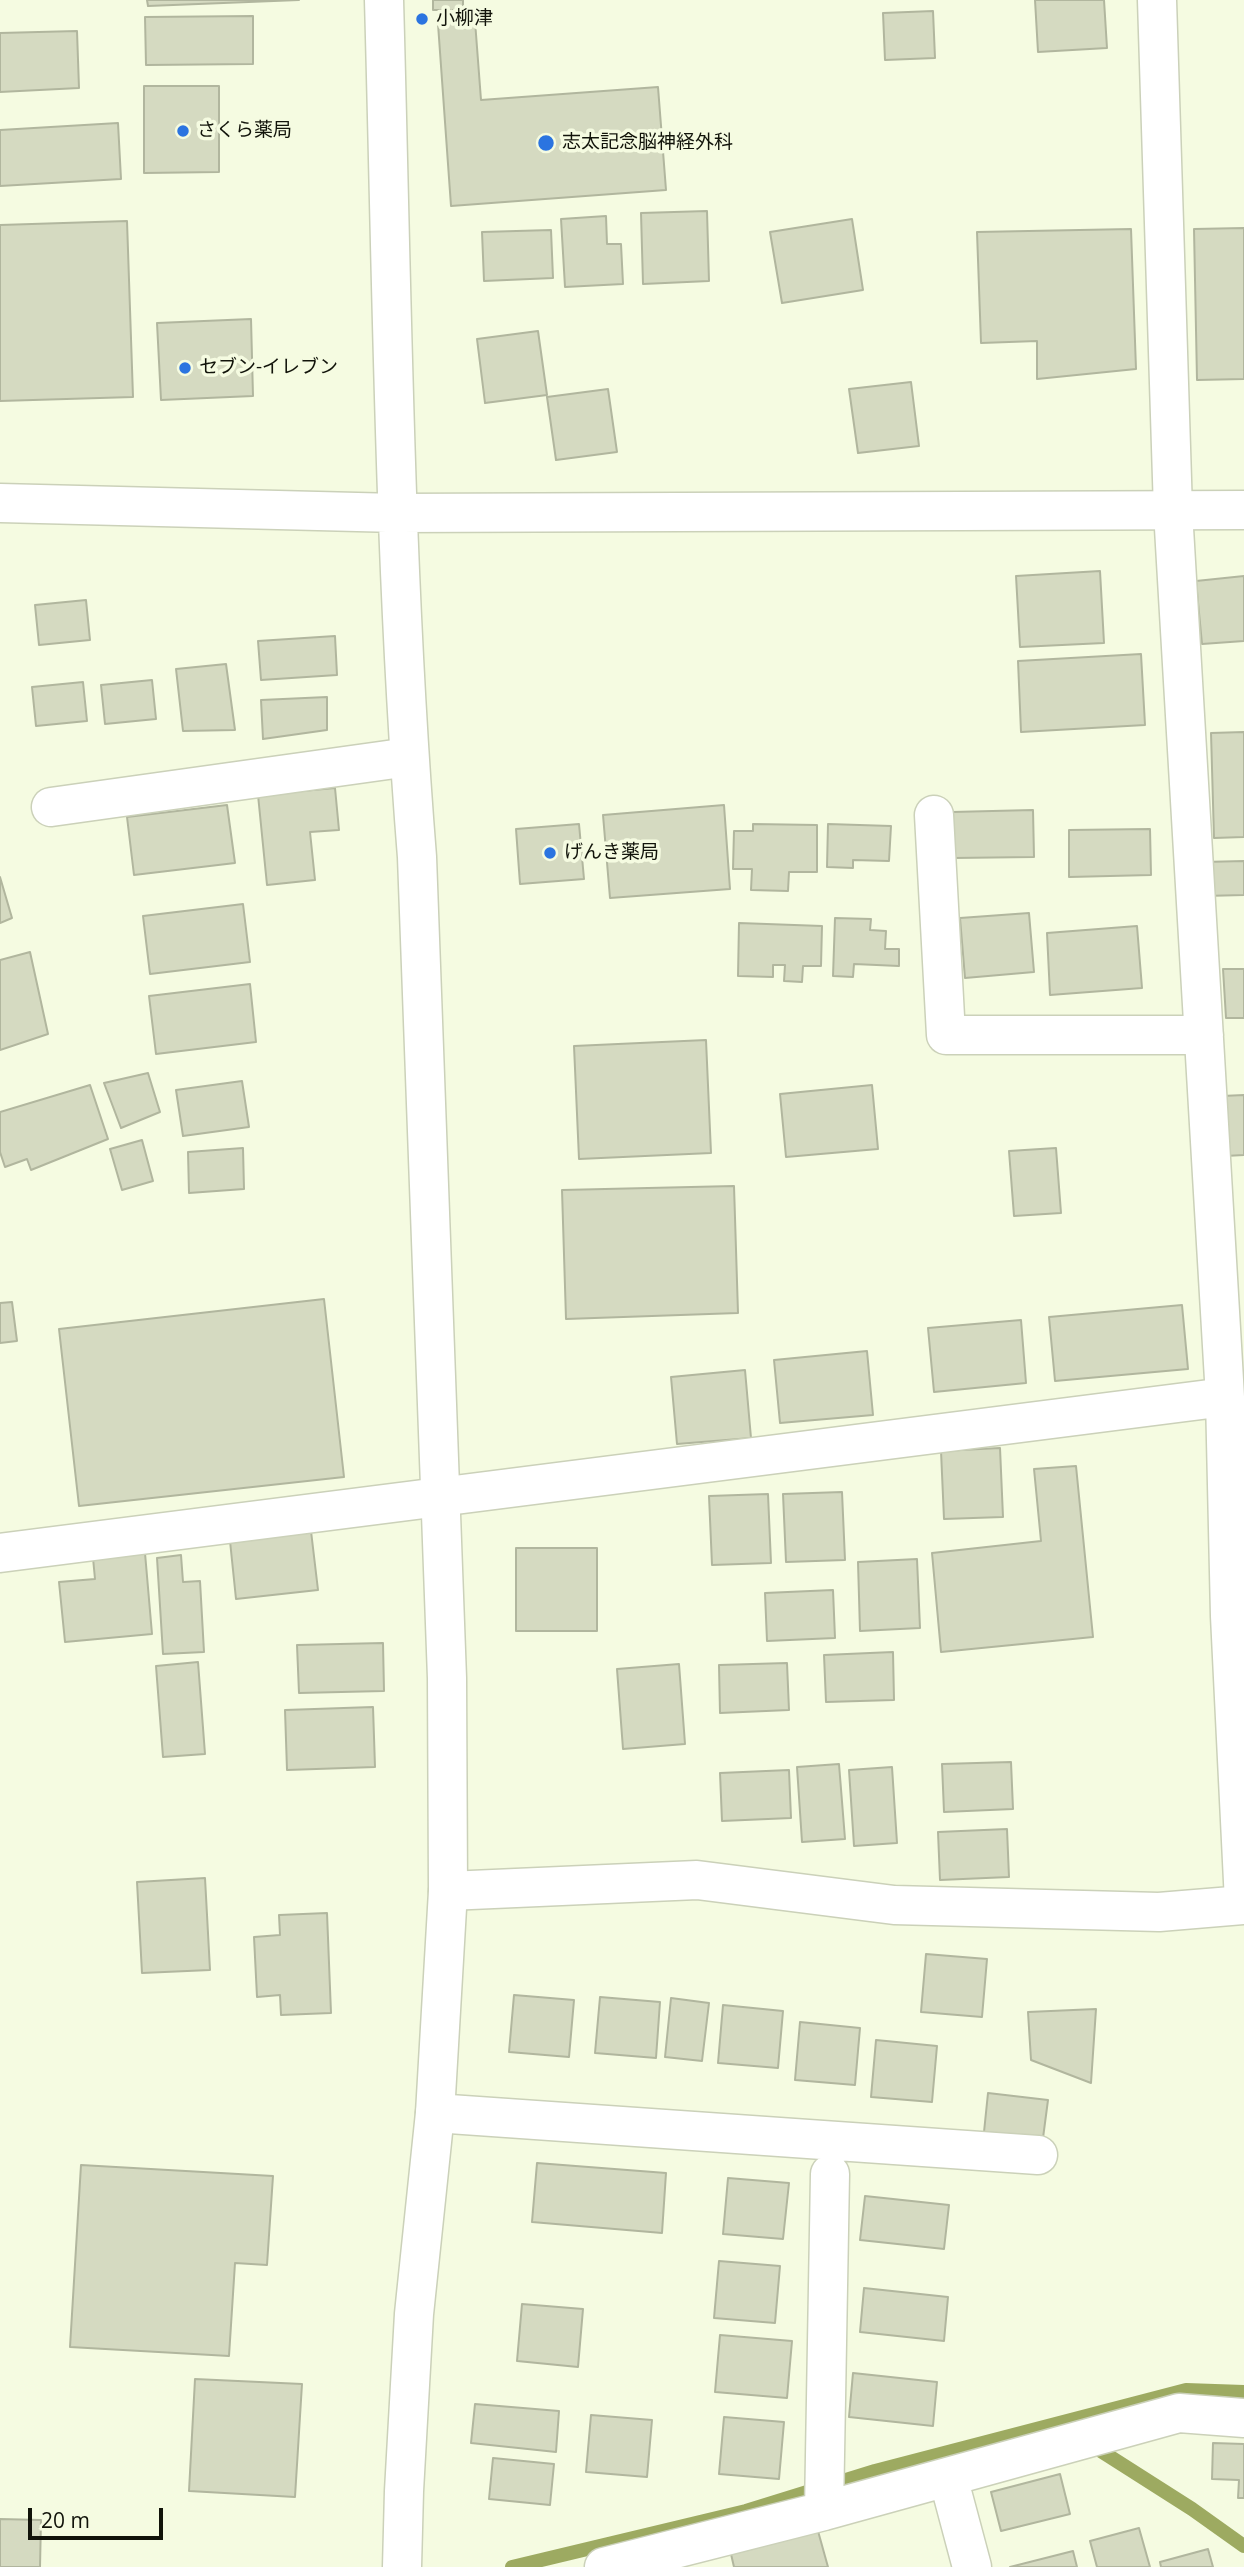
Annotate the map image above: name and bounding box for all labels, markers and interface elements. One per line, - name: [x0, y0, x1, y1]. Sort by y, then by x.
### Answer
- place label: 小柳津: [436, 8, 493, 30]
- marker: 小柳津: [414, 11, 430, 27]
- place label: さくら薬局: [197, 120, 292, 142]
- marker: さくら薬局: [175, 123, 191, 139]
- place label: 志太記念脳神経外科: [562, 132, 733, 154]
- marker: 志太記念脳神経外科: [536, 133, 556, 153]
- place label: セブン-イレブン: [199, 357, 338, 379]
- marker: セブン-イレブン: [177, 360, 193, 376]
- place label: げんき薬局: [564, 842, 659, 864]
- marker: げんき薬局: [542, 845, 558, 861]
- scale bar: [32, 2494, 166, 2538]
- text: 20 m: [41, 2506, 90, 2534]

